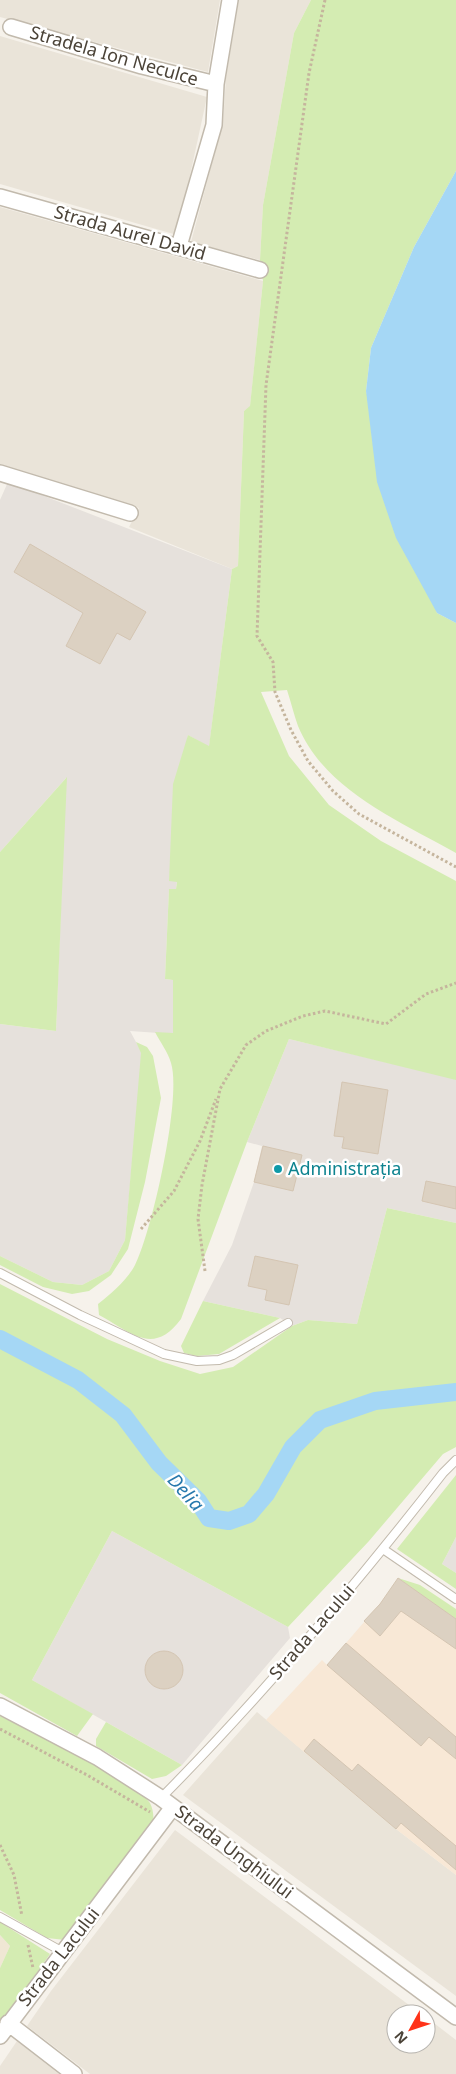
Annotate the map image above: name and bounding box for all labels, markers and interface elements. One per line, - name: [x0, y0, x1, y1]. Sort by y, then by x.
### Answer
- street label: Stradela Ion Neculce: [27, 20, 201, 91]
- street label: Strada Aurel David: [52, 199, 209, 265]
- place label: Administrația: [288, 1156, 401, 1180]
- marker: Administrația: [272, 1163, 284, 1175]
- water label: Delia: [162, 1467, 210, 1517]
- street label: Strada Lacului: [263, 1579, 359, 1684]
- street label: Strada Unghiului: [171, 1799, 299, 1904]
- street label: Strada Lacului: [12, 1902, 104, 2011]
- north arrow: [386, 2004, 436, 2054]
- text: N: [390, 2027, 412, 2048]

